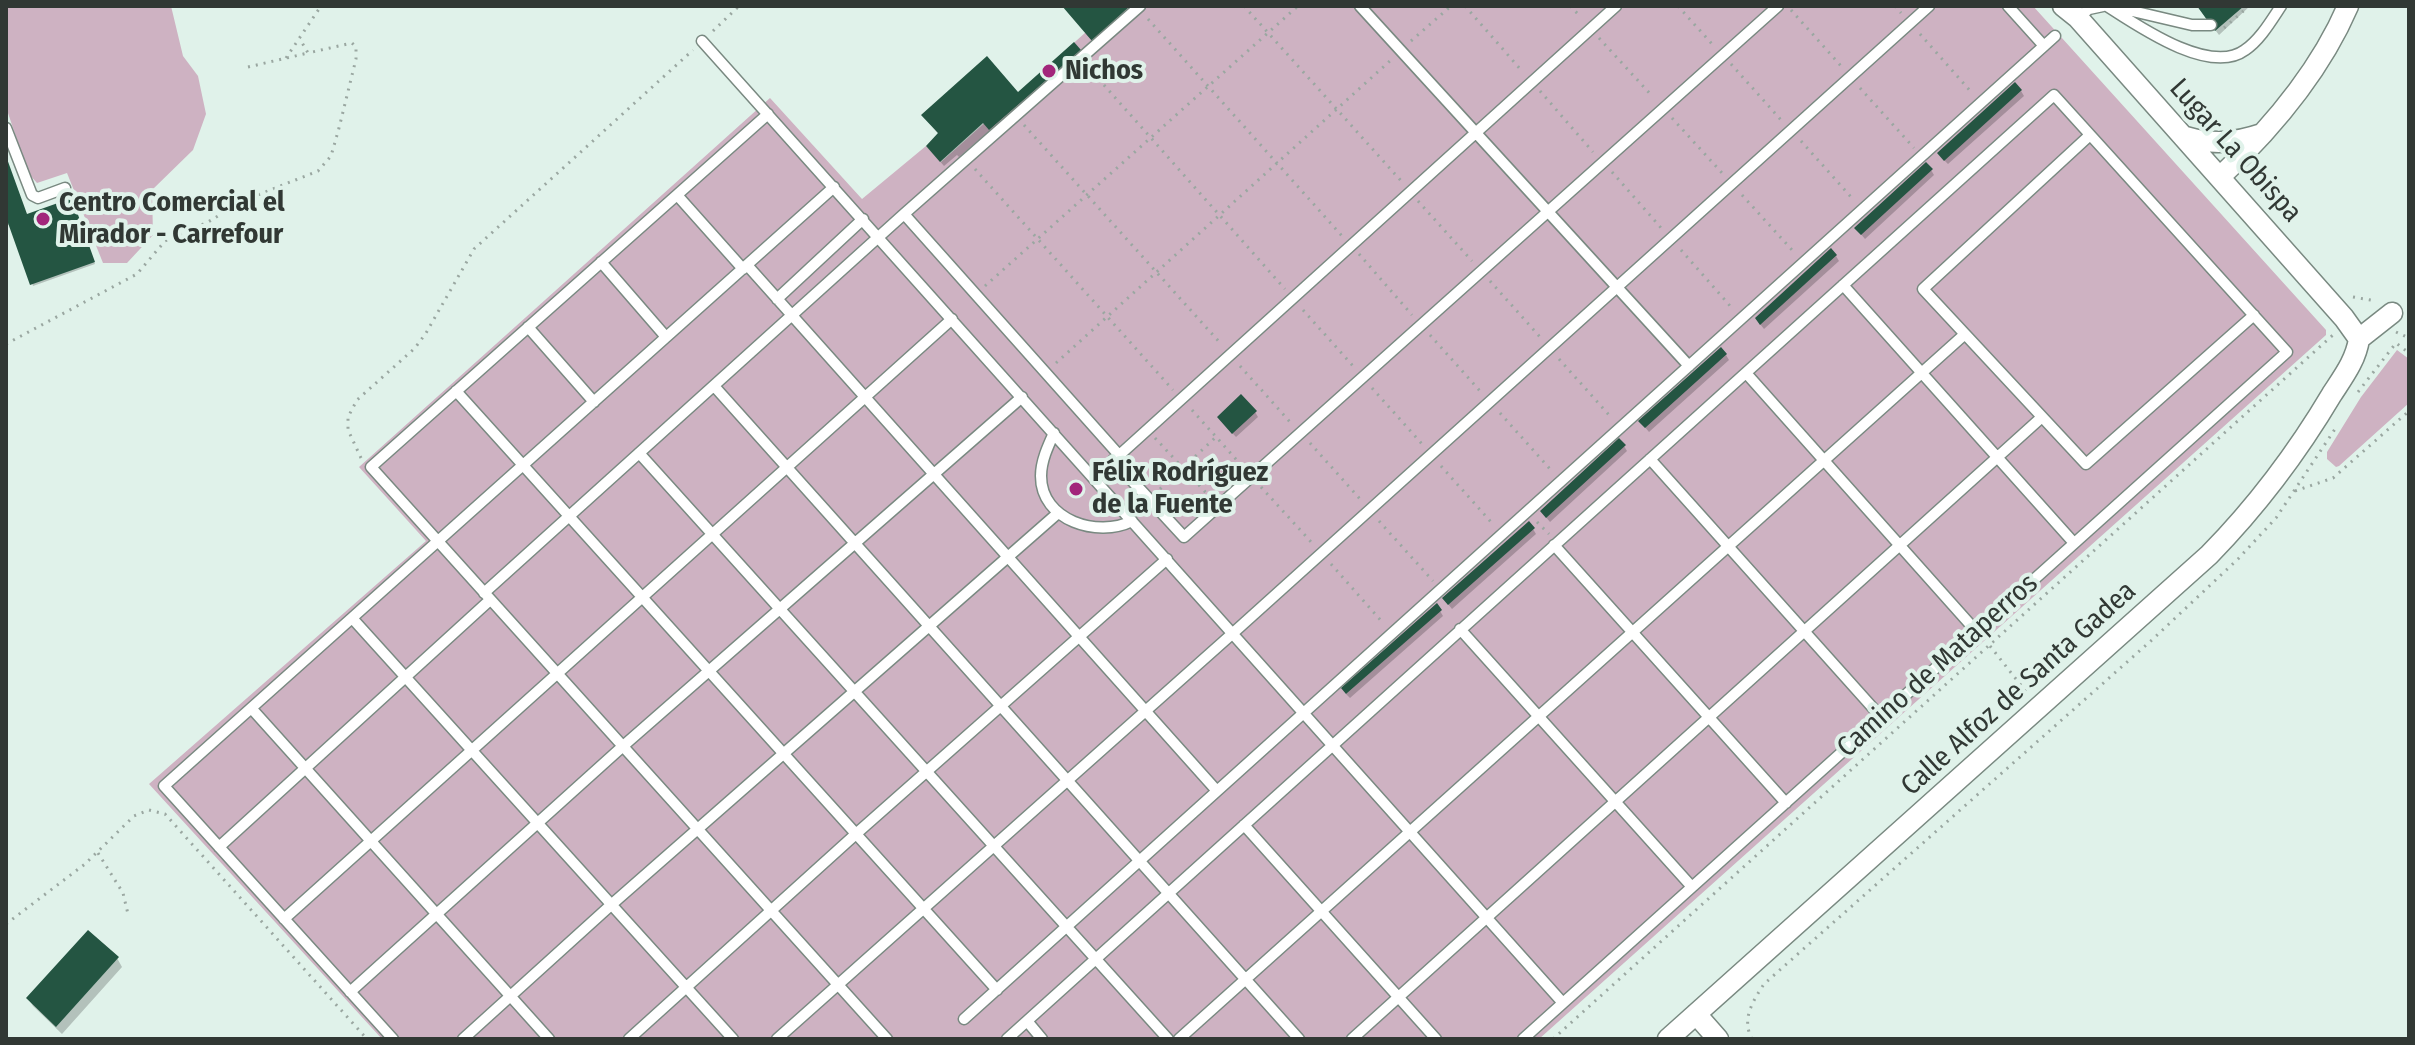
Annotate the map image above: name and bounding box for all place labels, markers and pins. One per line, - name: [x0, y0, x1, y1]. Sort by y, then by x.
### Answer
- place label: Nichos: [1065, 54, 1143, 88]
- marker: Nichos: [1040, 62, 1058, 80]
- place label: Centro Comercial el Mirador - Carrefour: [59, 186, 285, 252]
- marker: Centro Comercial el Mirador - Carrefour: [34, 210, 52, 228]
- place label: Félix Rodríguez de la Fuente: [1092, 456, 1268, 522]
- marker: Félix Rodríguez de la Fuente: [1067, 480, 1085, 498]

